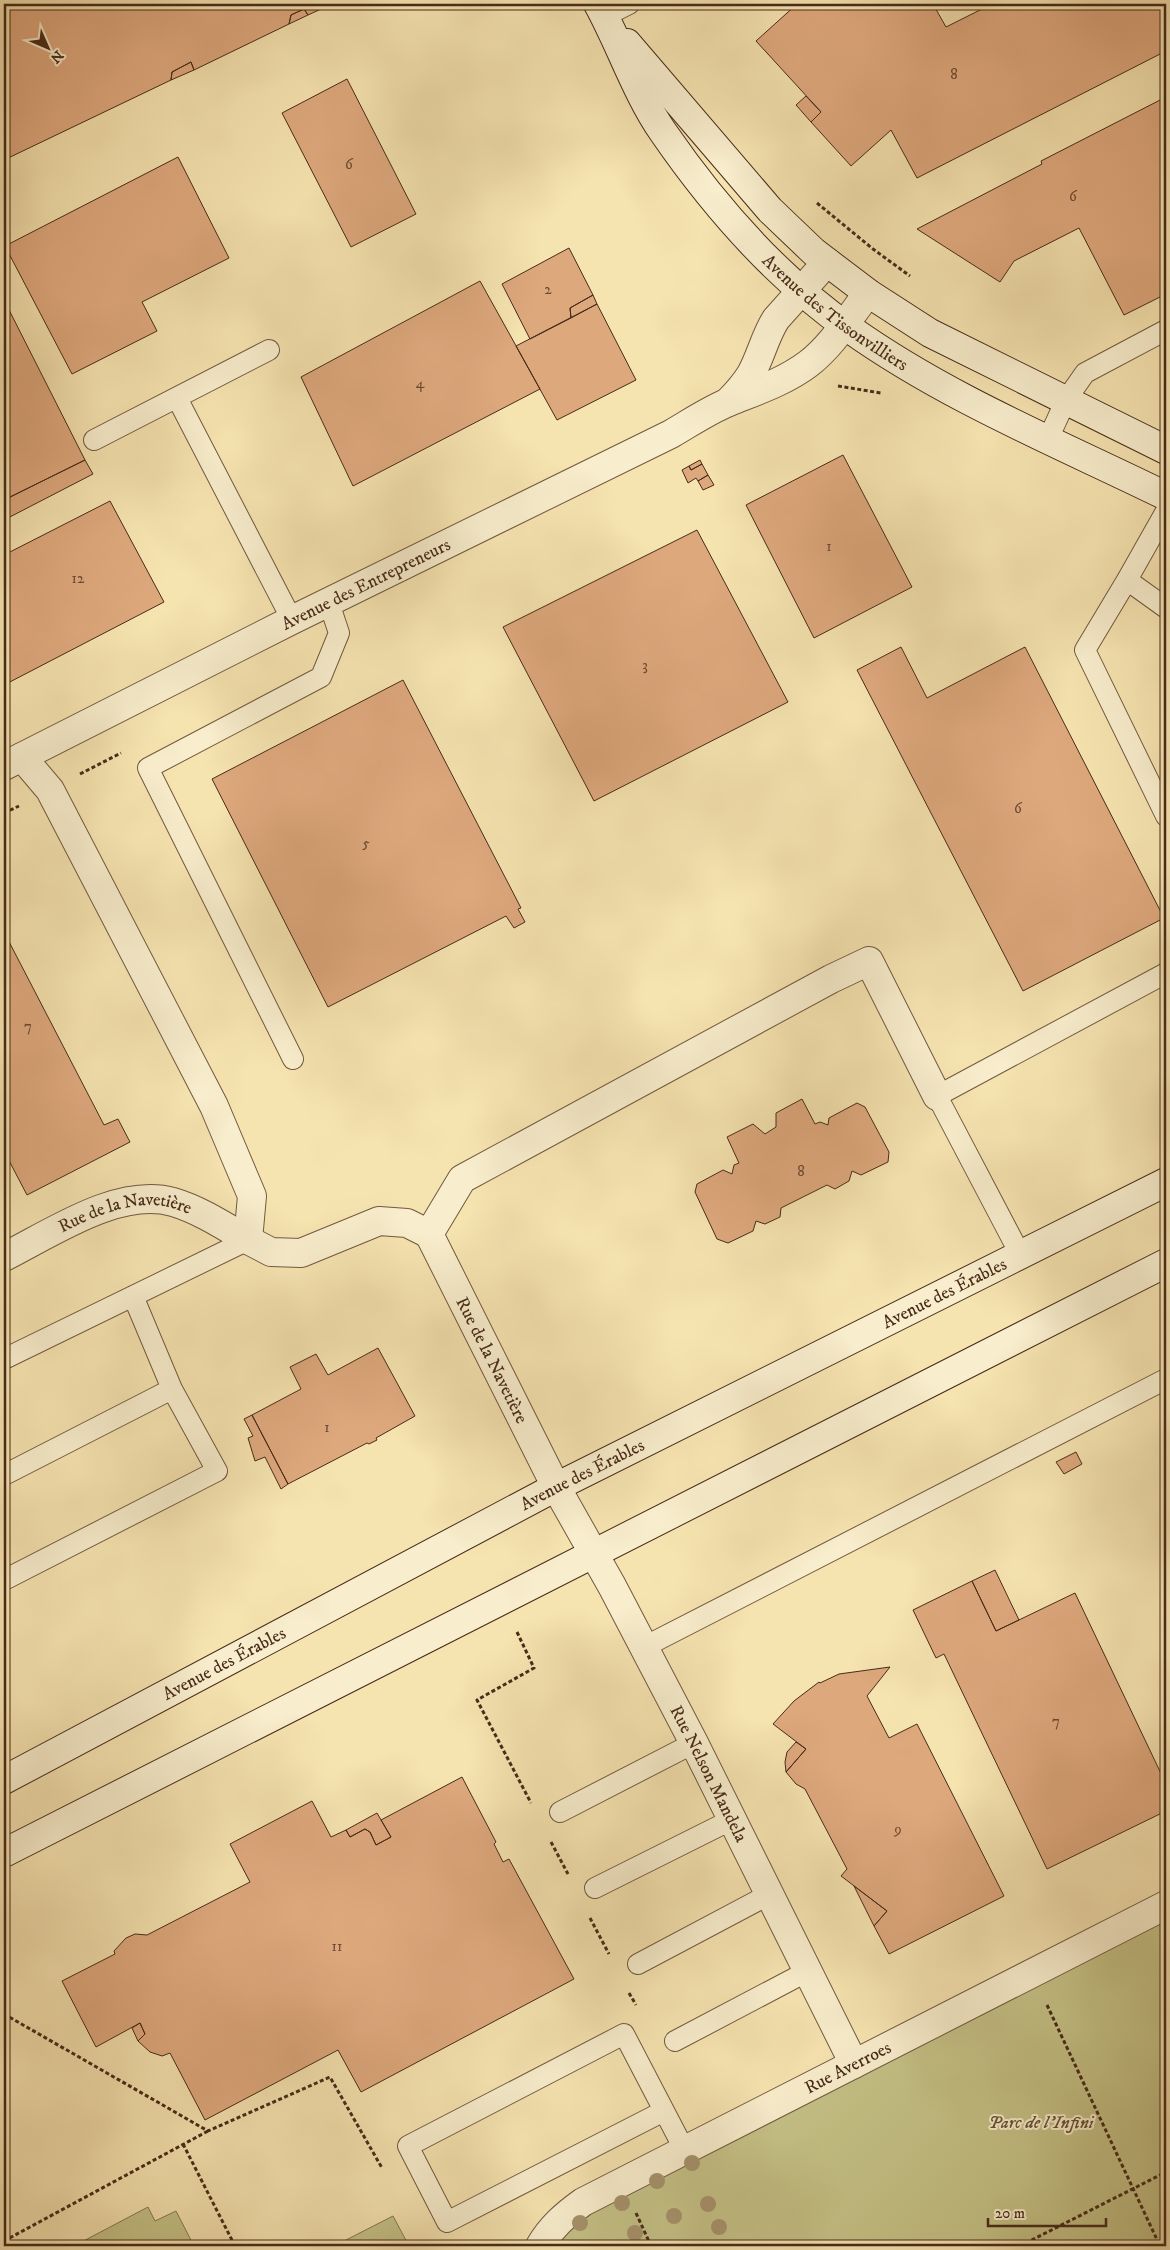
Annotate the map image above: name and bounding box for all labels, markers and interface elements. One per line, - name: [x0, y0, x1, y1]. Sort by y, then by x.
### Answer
- north arrow: [22, 22, 72, 72]
- text: N: [46, 46, 67, 67]
- house number: 8: [950, 65, 958, 84]
- house number: 6: [345, 155, 354, 174]
- house number: 6: [1069, 187, 1078, 206]
- street label: Avenue des Tissonvilliers: [757, 250, 912, 376]
- house number: 2: [544, 280, 552, 299]
- house number: 4: [416, 374, 425, 393]
- street label: Avenue des Entrepreneurs: [278, 534, 454, 636]
- house number: 1: [826, 537, 832, 556]
- house number: 12: [72, 569, 85, 588]
- house number: 3: [642, 656, 648, 675]
- house number: 6: [1014, 799, 1023, 818]
- house number: 5: [362, 834, 370, 853]
- house number: 7: [24, 1017, 32, 1036]
- house number: 8: [797, 1162, 805, 1181]
- street label: Rue de la Navetière: [55, 1189, 195, 1238]
- street label: Avenue des Érables: [879, 1253, 1011, 1334]
- street label: Rue de la Navetière: [450, 1294, 532, 1427]
- house number: 1: [324, 1418, 330, 1437]
- street label: Avenue des Érables: [517, 1435, 648, 1516]
- street label: Avenue des Érables: [159, 1622, 290, 1706]
- street label: Rue Nelson Mandela: [664, 1702, 752, 1846]
- house number: 7: [1052, 1712, 1060, 1731]
- house number: 9: [893, 1820, 902, 1839]
- house number: 11: [331, 1937, 343, 1956]
- street label: Rue Averroes: [801, 2037, 895, 2099]
- park label: Parc de l'Infini: [988, 2112, 1095, 2134]
- scale bar: [988, 2195, 1105, 2227]
- text: 20 m: [995, 2204, 1025, 2223]

